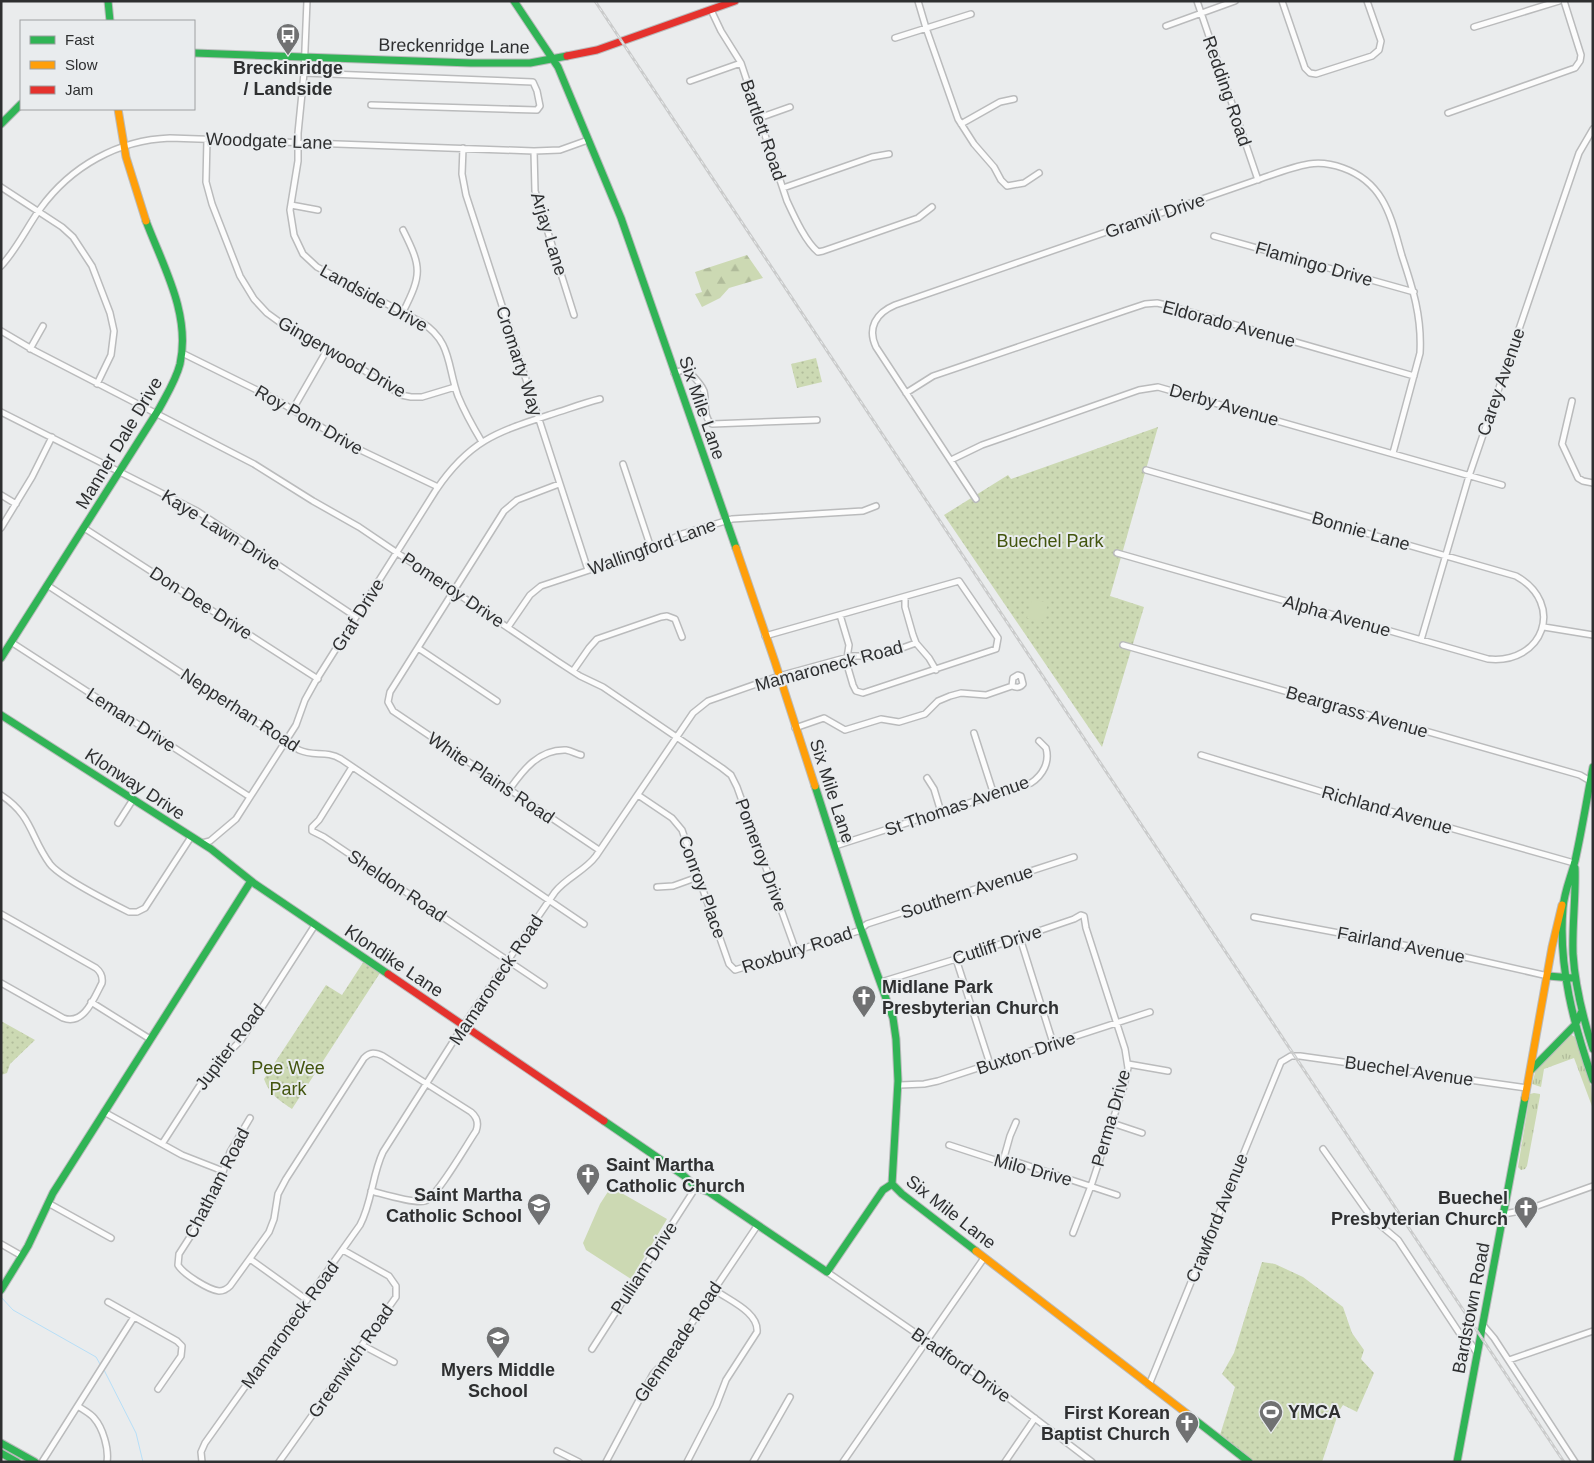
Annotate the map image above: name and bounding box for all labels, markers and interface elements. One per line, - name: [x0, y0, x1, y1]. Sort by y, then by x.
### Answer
- legend: [20, 20, 195, 110]
- bus stop icon: Breckinridge / Landside: [275, 22, 301, 56]
- text: Fast: [65, 31, 95, 48]
- street label: Redding Road: [1199, 33, 1255, 149]
- street label: Breckenridge Lane: [378, 35, 530, 57]
- text: Slow: [65, 56, 98, 73]
- place label: Breckinridge / Landside: [233, 58, 343, 99]
- street label: Bartlett Road: [736, 77, 790, 183]
- text: Jam: [65, 81, 93, 98]
- street label: Woodgate Lane: [205, 129, 333, 153]
- street label: Arjay Lane: [527, 190, 571, 278]
- street label: Granvil Drive: [1103, 190, 1207, 242]
- street label: Flamingo Drive: [1253, 238, 1375, 290]
- street label: Landside Drive: [317, 260, 431, 336]
- street label: Eldorado Avenue: [1160, 297, 1298, 351]
- street label: Cromarty Way: [492, 304, 546, 418]
- street label: Gingerwood Drive: [275, 312, 409, 402]
- street label: Carey Avenue: [1473, 325, 1529, 439]
- street label: Six Mile Lane: [675, 354, 729, 462]
- street label: Manner Dale Drive: [72, 374, 166, 512]
- street label: Derby Avenue: [1167, 380, 1281, 430]
- street label: Roy Pom Drive: [252, 381, 366, 459]
- street label: Kaye Lawn Drive: [158, 485, 284, 575]
- street label: Bonnie Lane: [1310, 507, 1412, 555]
- street label: Wallingford Lane: [585, 515, 719, 579]
- park label: Buechel Park: [996, 531, 1105, 551]
- street label: Pomeroy Drive: [398, 548, 508, 632]
- street label: Don Dee Drive: [146, 562, 256, 644]
- street label: Graf Drive: [328, 575, 388, 655]
- street label: Alpha Avenue: [1281, 591, 1393, 641]
- street label: Mamaroneck Road: [753, 637, 905, 695]
- street label: Nepperhan Road: [177, 664, 303, 756]
- street label: Beargrass Avenue: [1284, 682, 1430, 742]
- street label: Leman Drive: [83, 684, 179, 756]
- street label: White Plains Road: [424, 728, 558, 828]
- street label: Six Mile Lane: [806, 737, 858, 845]
- street label: Klonway Drive: [81, 744, 189, 824]
- street label: St Thomas Avenue: [882, 772, 1032, 840]
- street label: Richland Avenue: [1319, 782, 1455, 838]
- street label: Pomeroy Drive: [731, 796, 791, 914]
- street label: Conroy Place: [674, 833, 730, 941]
- street label: Sheldon Road: [344, 846, 450, 926]
- street label: Southern Avenue: [898, 861, 1036, 923]
- street label: Mamaroneck Road: [445, 911, 547, 1049]
- street label: Klondike Lane: [341, 921, 447, 1001]
- street label: Cutliff Drive: [950, 921, 1044, 969]
- street label: Roxbury Road: [739, 923, 855, 977]
- street label: Fairland Avenue: [1335, 923, 1467, 967]
- place label: Midlane Park Presbyterian Church: [882, 977, 1059, 1018]
- church icon: Midlane Park Presbyterian Church: [851, 984, 877, 1018]
- street label: Jupiter Road: [191, 1000, 269, 1094]
- street label: Buxton Drive: [974, 1028, 1078, 1078]
- street label: Buechel Avenue: [1343, 1052, 1475, 1090]
- park label: Pee Wee Park: [251, 1058, 325, 1099]
- street label: Perma Drive: [1088, 1067, 1134, 1169]
- street label: Chatham Road: [181, 1125, 253, 1241]
- street label: Milo Drive: [992, 1150, 1074, 1190]
- street label: Crawford Avenue: [1182, 1150, 1252, 1286]
- place label: Saint Martha Catholic Church: [606, 1155, 745, 1196]
- church icon: Saint Martha Catholic Church: [575, 1162, 601, 1196]
- street label: Six Mile Lane: [902, 1171, 1000, 1253]
- place label: Saint Martha Catholic School: [386, 1185, 523, 1226]
- place label: Buechel Presbyterian Church: [1331, 1188, 1508, 1229]
- school or university icon: Saint Martha Catholic School: [526, 1192, 552, 1226]
- church icon: Buechel Presbyterian Church: [1513, 1195, 1539, 1229]
- street label: Pulliam Drive: [607, 1218, 681, 1318]
- street label: Bardstown Road: [1448, 1241, 1494, 1375]
- street label: Mamaroneck Road: [237, 1258, 343, 1392]
- street label: Glenmeade Road: [630, 1278, 726, 1406]
- street label: Greenwich Road: [304, 1300, 398, 1422]
- street label: Bradford Drive: [908, 1324, 1014, 1406]
- school or university icon: Myers Middle School: [485, 1325, 511, 1359]
- place label: Myers Middle School: [441, 1360, 555, 1401]
- sports icon: YMCA: [1258, 1399, 1284, 1433]
- place label: YMCA: [1288, 1402, 1341, 1422]
- place label: First Korean Baptist Church: [1041, 1403, 1170, 1444]
- church icon: First Korean Baptist Church: [1174, 1410, 1200, 1444]

